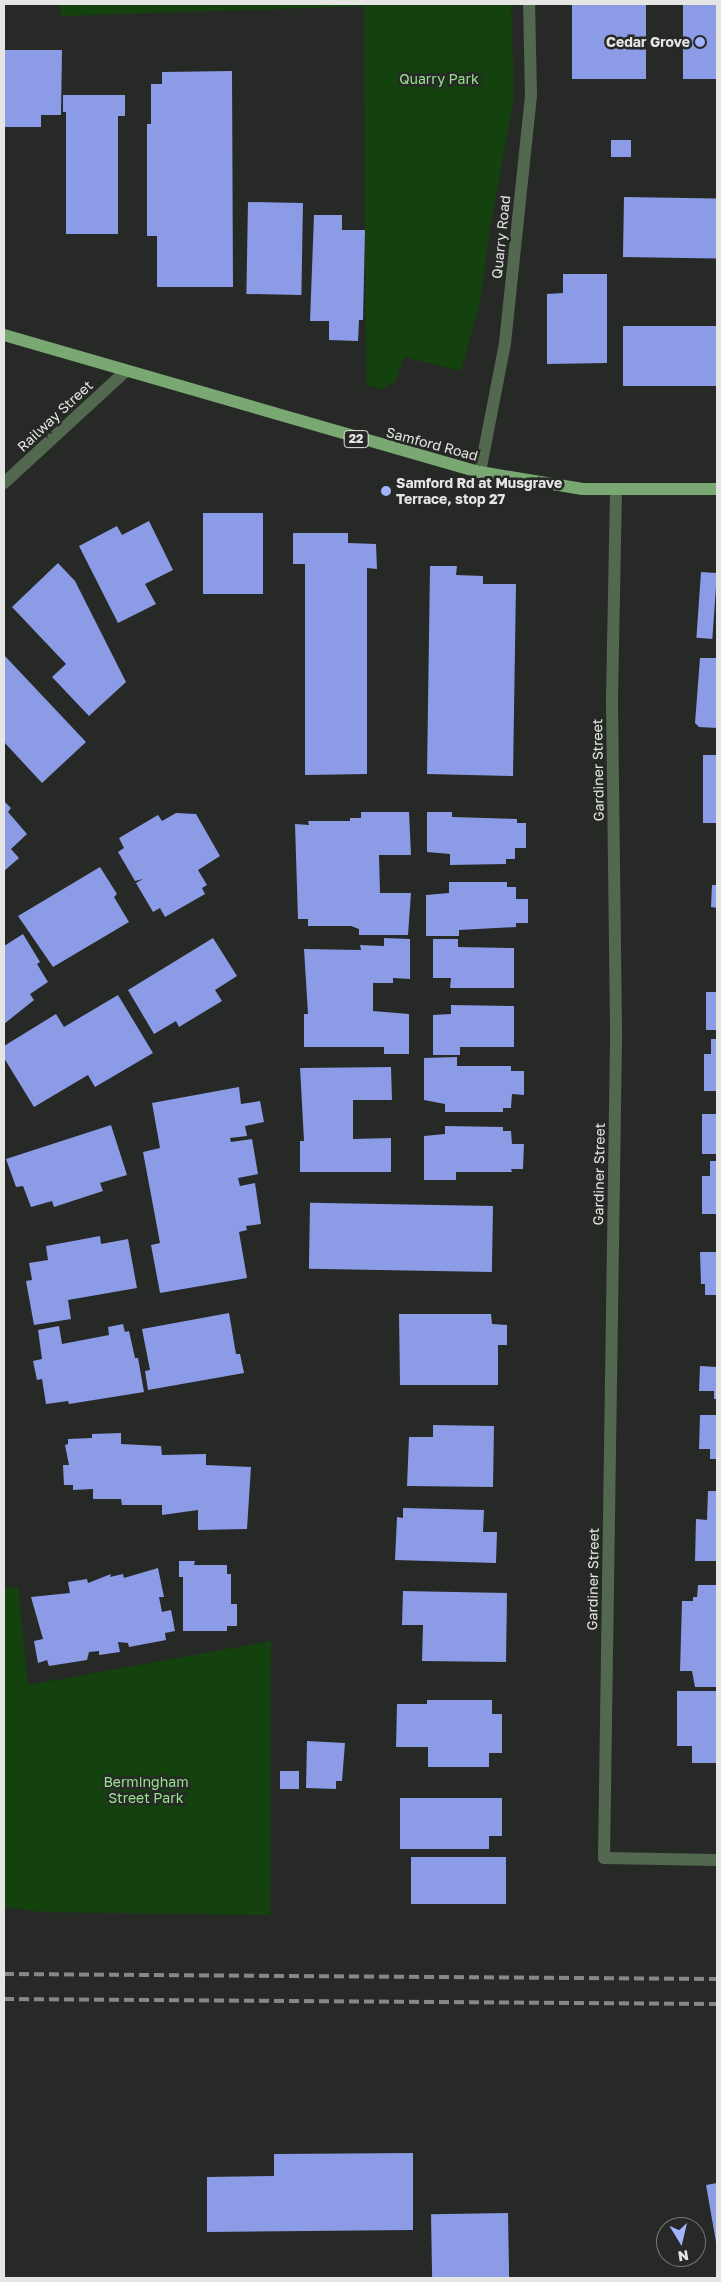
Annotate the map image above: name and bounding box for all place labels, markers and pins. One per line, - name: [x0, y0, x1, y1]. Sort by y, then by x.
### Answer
- place label: Cedar Grove: [606, 34, 690, 50]
- marker: Cedar Grove: [694, 36, 706, 48]
- place label: Samford Rd at Musgrave Terrace, stop 27: [396, 475, 562, 508]
- marker: Samford Rd at Musgrave Terrace, stop 27: [380, 485, 392, 497]

